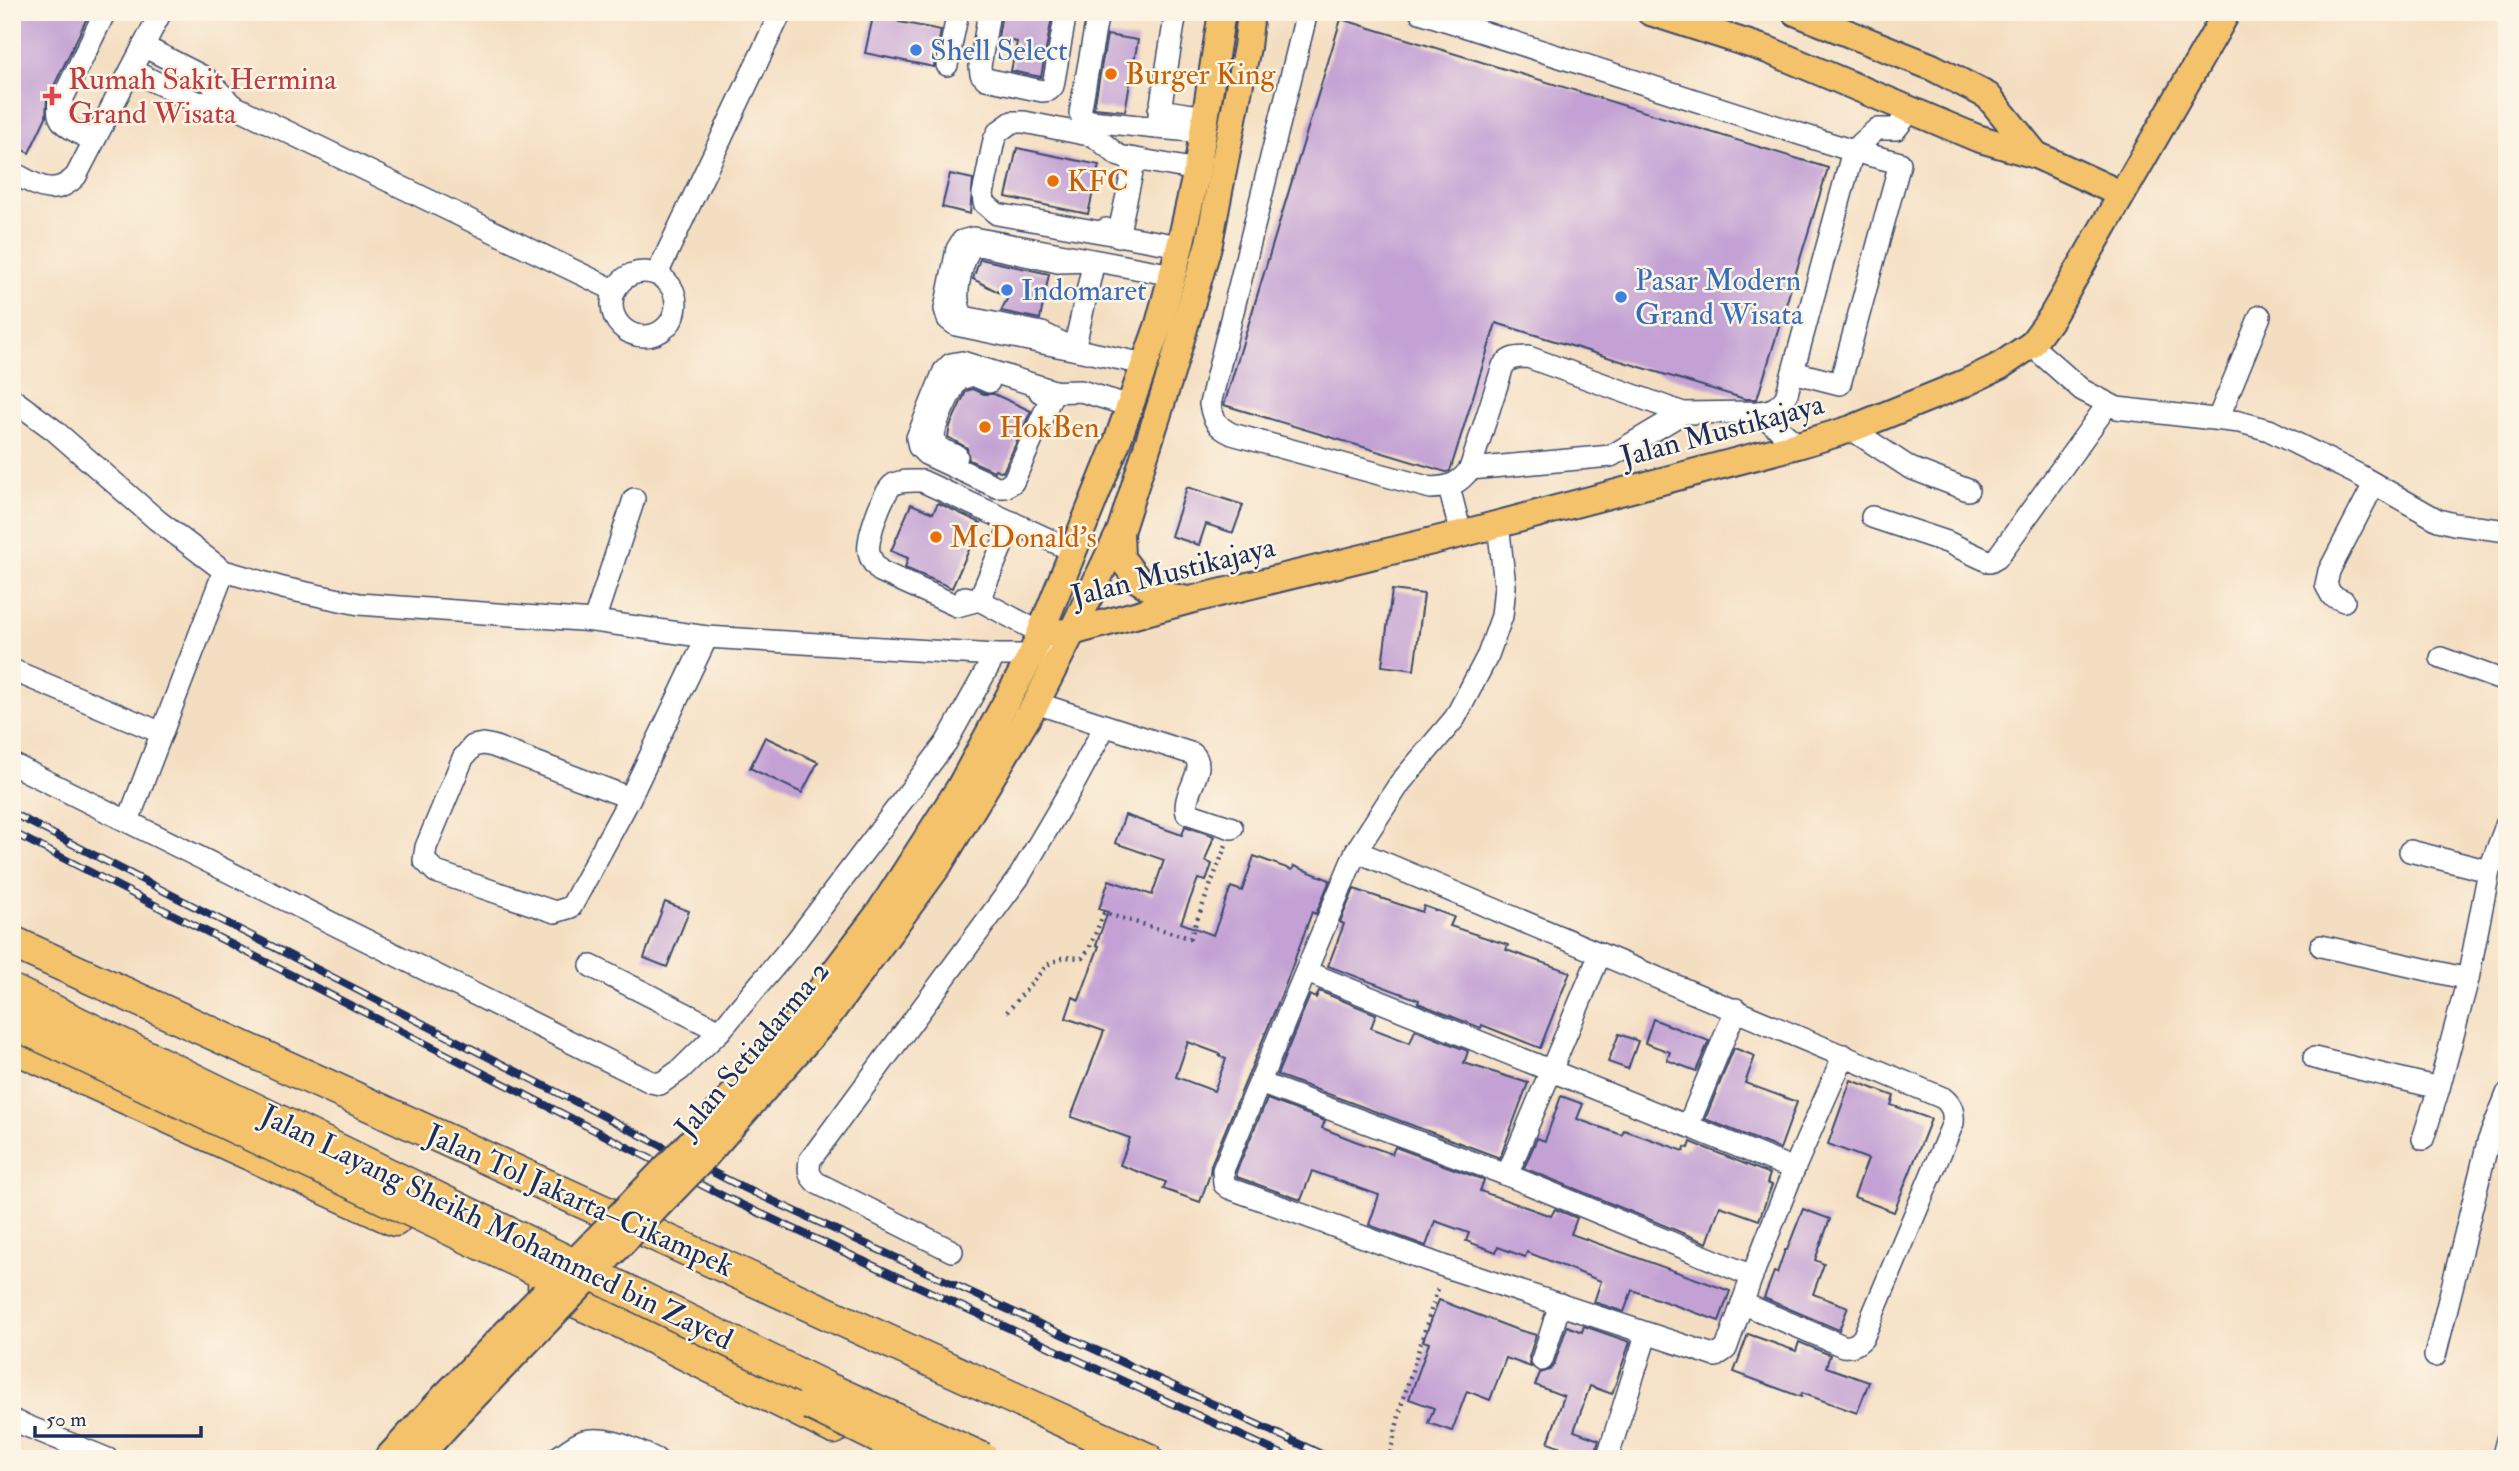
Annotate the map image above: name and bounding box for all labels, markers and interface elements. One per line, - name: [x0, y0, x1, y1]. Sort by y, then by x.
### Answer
- place label: Shell Select: [930, 32, 1068, 69]
- marker: Shell Select: [908, 42, 924, 58]
- place label: Burger King: [1125, 56, 1276, 93]
- place label: Rumah Sakit Hermina Grand Wisata: [68, 61, 337, 132]
- marker: Burger King: [1103, 66, 1119, 82]
- marker: Rumah Sakit Hermina Grand Wisata: [42, 86, 62, 106]
- place label: KFC: [1067, 163, 1129, 200]
- marker: KFC: [1045, 173, 1061, 189]
- place label: Pasar Modern Grand Wisata: [1635, 262, 1804, 333]
- place label: Indomaret: [1021, 272, 1147, 309]
- marker: Indomaret: [999, 282, 1015, 298]
- marker: Pasar Modern Grand Wisata: [1613, 289, 1629, 305]
- street label: Jalan Mustikajaya: [1616, 385, 1828, 476]
- place label: HokBen: [999, 409, 1100, 446]
- marker: HokBen: [977, 419, 993, 435]
- place label: McDonald's: [950, 519, 1097, 556]
- street label: Jalan Mustikajaya: [1066, 528, 1279, 615]
- marker: McDonald's: [928, 529, 944, 545]
- street label: Jalan Setiadarma 2: [667, 953, 837, 1146]
- street label: Jalan Layang Sheikh Mohammed bin Zayed: [254, 1096, 739, 1358]
- street label: Jalan Tol Jakarta–Cikampek: [420, 1116, 739, 1285]
- scale bar: [35, 1394, 201, 1438]
- text: 50 m: [46, 1406, 87, 1433]

